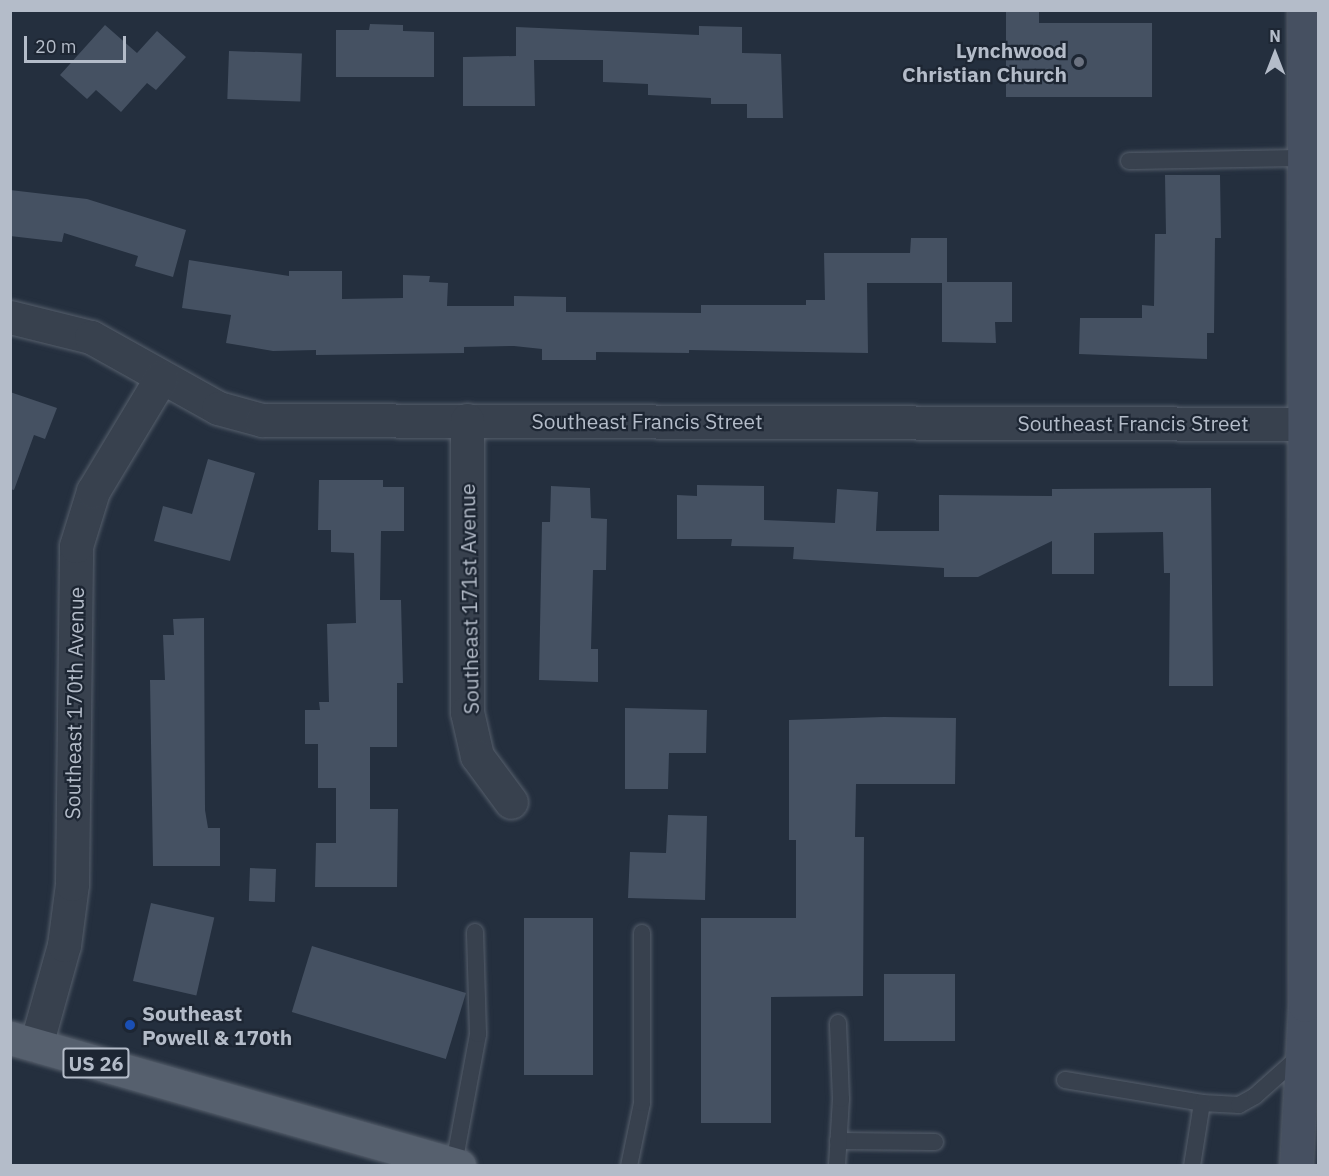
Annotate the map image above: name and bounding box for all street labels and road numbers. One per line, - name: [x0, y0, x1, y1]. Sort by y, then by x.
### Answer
- street label: Southeast Francis Street: [531, 408, 763, 434]
- street label: Southeast Francis Street: [1017, 410, 1249, 436]
- street label: Southeast 171st Avenue: [454, 483, 484, 715]
- street label: Southeast 170th Avenue: [59, 587, 89, 819]
- road number: US 26: [62, 1046, 130, 1080]

